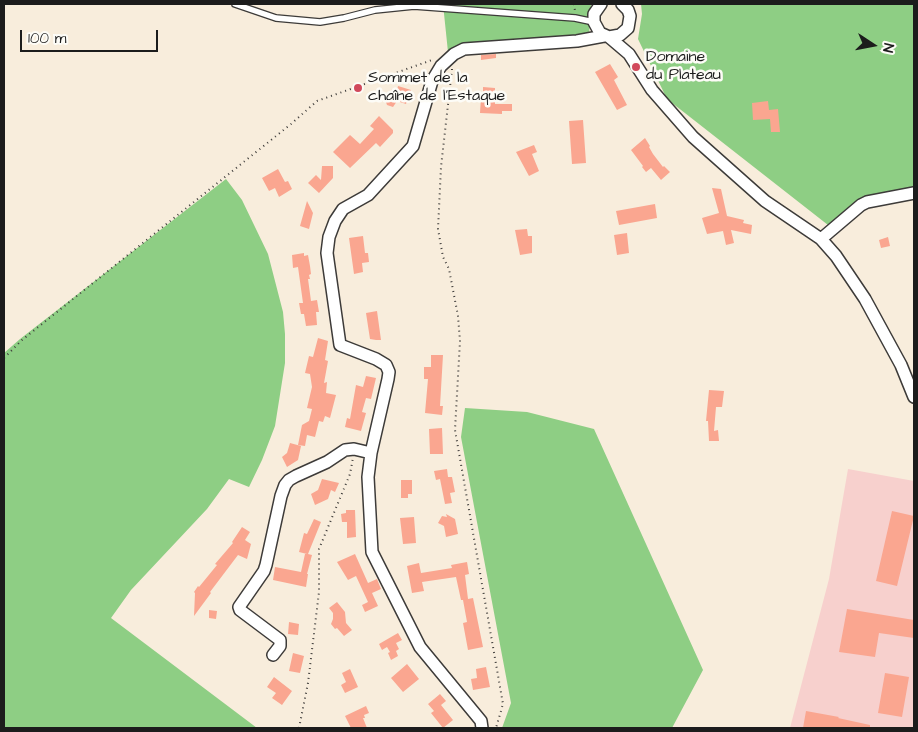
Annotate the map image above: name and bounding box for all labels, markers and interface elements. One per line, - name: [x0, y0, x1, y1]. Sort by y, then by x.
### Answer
- scale bar: [22, 20, 160, 52]
- north arrow: [848, 20, 898, 70]
- text: 100 m: [28, 28, 67, 49]
- text: N: [877, 42, 898, 54]
- place label: Domaine du Plateau: [646, 48, 721, 86]
- marker: Domaine du Plateau: [630, 61, 642, 73]
- place label: Sommet de la chaîne de l'Estaque: [368, 69, 505, 107]
- marker: Sommet de la chaîne de l'Estaque: [352, 82, 364, 94]

